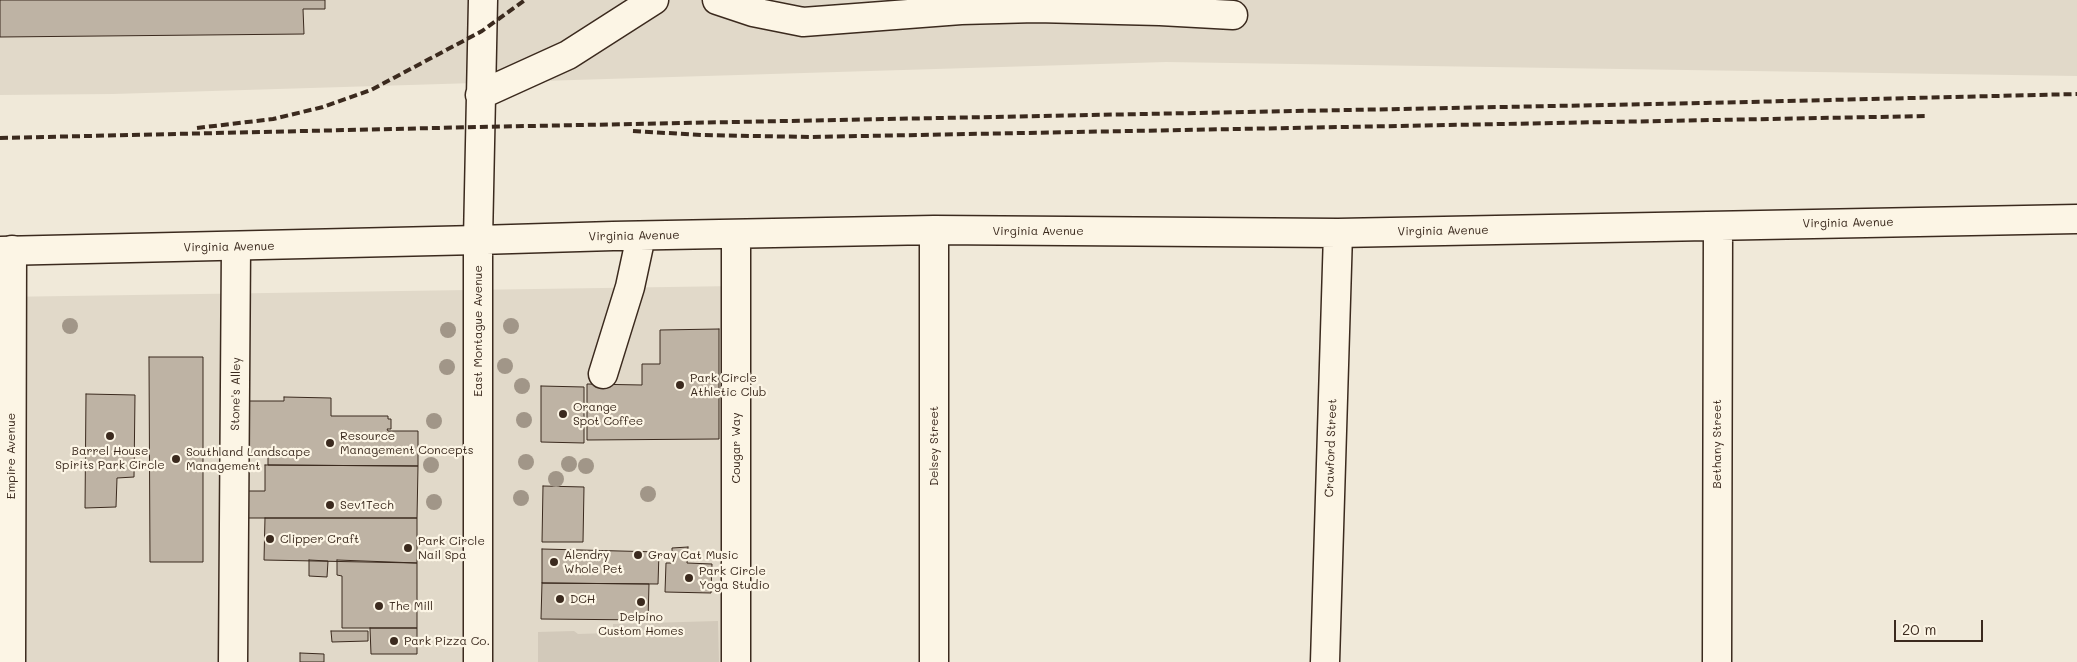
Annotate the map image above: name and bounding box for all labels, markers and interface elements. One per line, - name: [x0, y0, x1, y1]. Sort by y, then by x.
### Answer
- street label: Virginia Avenue: [1802, 215, 1894, 231]
- street label: Virginia Avenue: [1397, 223, 1489, 239]
- street label: Virginia Avenue: [992, 224, 1084, 238]
- street label: Virginia Avenue: [588, 228, 680, 244]
- street label: Virginia Avenue: [183, 239, 275, 255]
- street label: East Montague Avenue: [471, 265, 485, 397]
- street label: Stone's Alley: [228, 357, 244, 431]
- place label: Park Circle Athletic Club: [690, 371, 766, 399]
- marker: Park Circle Athletic Club: [674, 379, 686, 391]
- street label: Crawford Street: [1322, 398, 1340, 498]
- street label: Bethany Street: [1710, 399, 1724, 489]
- place label: Orange Spot Coffee: [573, 400, 643, 428]
- street label: Delsey Street: [927, 406, 941, 486]
- marker: Orange Spot Coffee: [557, 408, 569, 420]
- street label: Empire Avenue: [4, 413, 18, 499]
- street label: Cougar Way: [729, 413, 743, 483]
- place label: Resource Management Concepts: [340, 429, 474, 457]
- marker: Barrel House Spirits Park Circle: [104, 430, 116, 442]
- marker: Resource Management Concepts: [324, 437, 336, 449]
- place label: Barrel House Spirits Park Circle: [55, 444, 165, 472]
- place label: Southland Landscape Management: [186, 445, 310, 473]
- marker: Southland Landscape Management: [170, 453, 182, 465]
- place label: Sev1Tech: [340, 498, 394, 512]
- marker: Sev1Tech: [324, 499, 336, 511]
- place label: Clipper Craft: [280, 532, 359, 546]
- marker: Clipper Craft: [264, 533, 276, 545]
- place label: Park Circle Nail Spa: [418, 534, 485, 562]
- marker: Park Circle Nail Spa: [402, 542, 414, 554]
- place label: Alendry Whole Pet: [564, 548, 623, 576]
- place label: Gray Cat Music: [648, 548, 738, 562]
- marker: Gray Cat Music: [632, 549, 644, 561]
- marker: Alendry Whole Pet: [548, 556, 560, 568]
- place label: Park Circle Yoga Studio: [699, 564, 769, 592]
- marker: Park Circle Yoga Studio: [683, 572, 695, 584]
- place label: DCH: [570, 592, 595, 606]
- marker: DCH: [554, 593, 566, 605]
- marker: Delpino Custom Homes: [635, 596, 647, 608]
- place label: The Mill: [389, 599, 433, 613]
- marker: The Mill: [373, 600, 385, 612]
- place label: Delpino Custom Homes: [598, 610, 684, 638]
- scale bar: [1897, 610, 1986, 642]
- text: 20 m: [1902, 619, 1936, 639]
- place label: Park Pizza Co.: [404, 634, 490, 648]
- marker: Park Pizza Co.: [388, 635, 400, 647]

